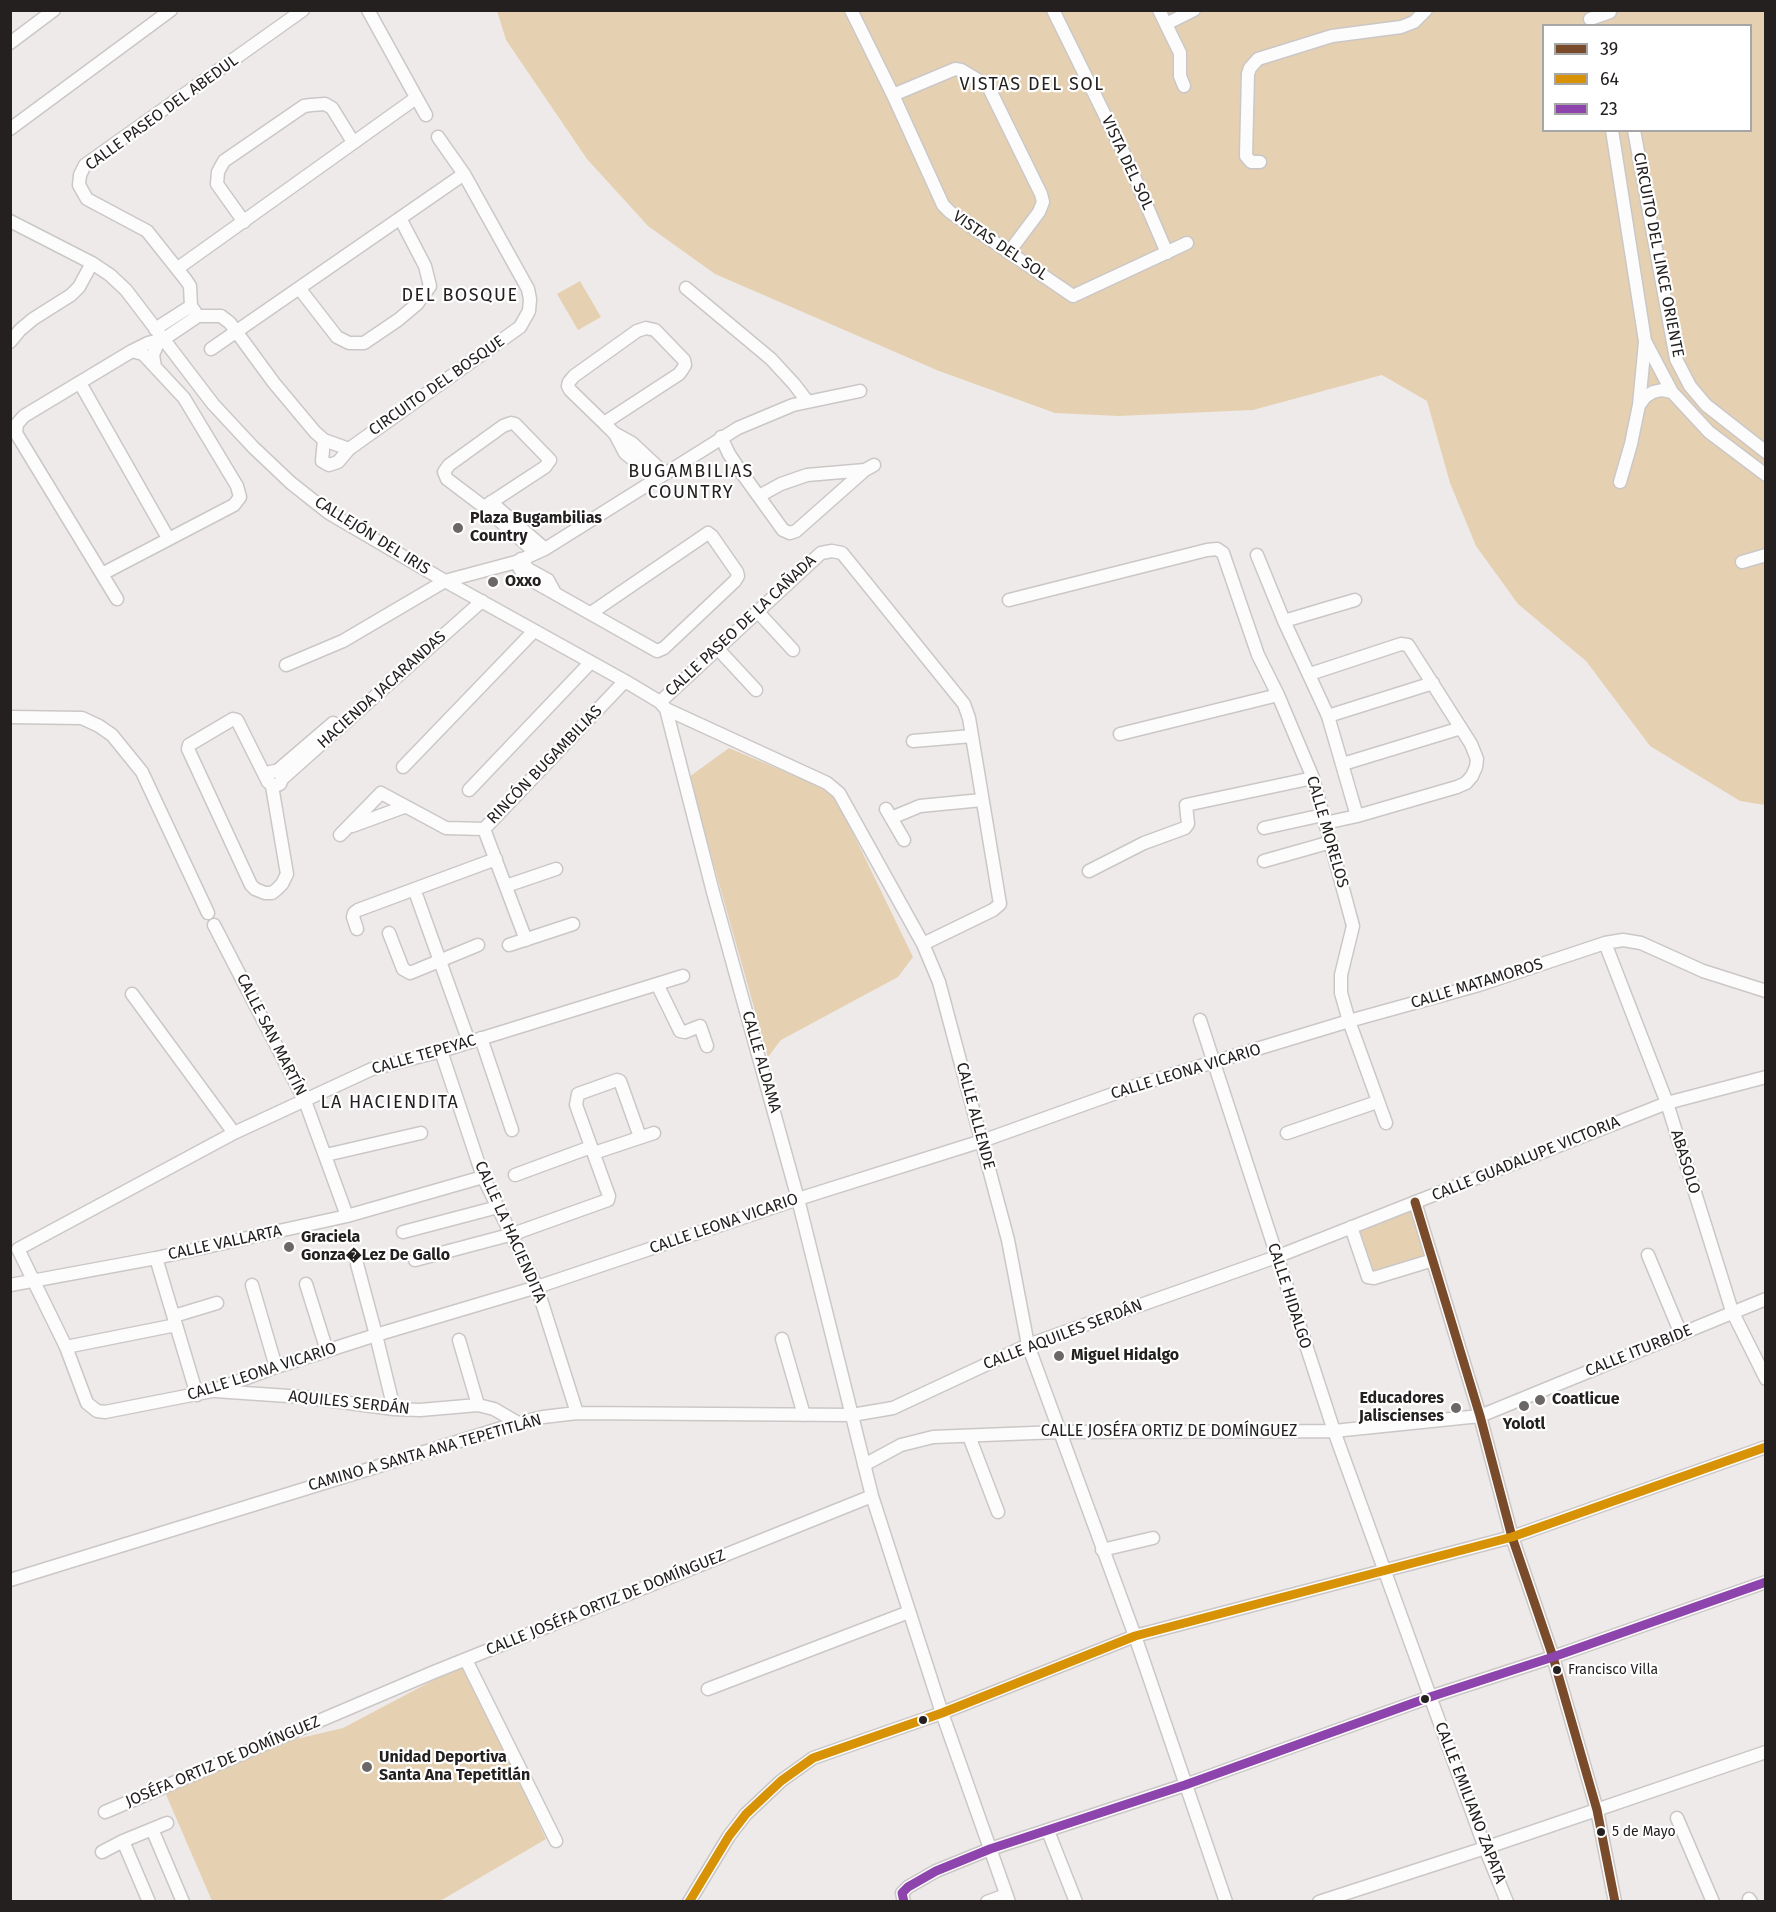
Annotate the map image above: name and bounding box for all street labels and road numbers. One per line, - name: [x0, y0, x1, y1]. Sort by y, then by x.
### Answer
- street label: CALLE PASEO DEL ABEDUL: [82, 51, 242, 175]
- street label: VISTA DEL SOL: [1097, 113, 1157, 213]
- street label: CIRCUITO DEL LINCE ORIENTE: [1629, 151, 1687, 359]
- street label: VISTAS DEL SOL: [949, 207, 1051, 285]
- street label: CIRCUITO DEL BOSQUE: [365, 332, 509, 440]
- street label: CALLEJÓN DEL IRIS: [311, 493, 433, 579]
- street label: CALLE PASEO DE LA CAÑADA: [662, 551, 820, 701]
- street label: HACIENDA JACARANDAS: [314, 627, 450, 753]
- street label: RINCÓN BUGAMBILIAS: [483, 702, 607, 828]
- street label: CALLE MORELOS: [1302, 774, 1352, 890]
- street label: CALLE MATAMOROS: [1409, 955, 1545, 1013]
- street label: CALLE SAN MARTÍN: [232, 971, 310, 1099]
- street label: CALLE ALDAMA: [737, 1009, 785, 1115]
- street label: CALLE TEPEYAC: [370, 1031, 478, 1079]
- street label: CALLE LEONA VICARIO: [1109, 1040, 1263, 1104]
- street label: CALLE ALLENDE: [951, 1060, 999, 1172]
- street label: CALLE GUADALUPE VICTORIA: [1429, 1112, 1623, 1206]
- street label: ABASOLO: [1666, 1128, 1704, 1196]
- street label: CALLE LA HACIENDITA: [470, 1158, 550, 1306]
- street label: CALLE LEONA VICARIO: [647, 1190, 801, 1258]
- street label: CALLE VALLARTA: [166, 1222, 284, 1264]
- street label: CALLE HIDALGO: [1263, 1241, 1315, 1351]
- street label: CALLE AQUILES SERDÁN: [981, 1296, 1145, 1374]
- street label: CALLE ITURBIDE: [1583, 1321, 1695, 1381]
- street label: CALLE LEONA VICARIO: [185, 1339, 339, 1405]
- street label: AQUILES SERDÁN: [287, 1387, 411, 1419]
- street label: CAMINO A SANTA ANA TEPETITLÁN: [306, 1410, 544, 1496]
- street label: CALLE JOSÉFA ORTIZ DE DOMÍNGUEZ: [1041, 1422, 1297, 1442]
- street label: CALLE JOSÉFA ORTIZ DE DOMÍNGUEZ: [484, 1546, 728, 1660]
- street label: JOSÉFA ORTIZ DE DOMÍNGUEZ: [123, 1712, 323, 1812]
- street label: CALLE EMILIANO ZAPATA: [1430, 1719, 1510, 1887]

